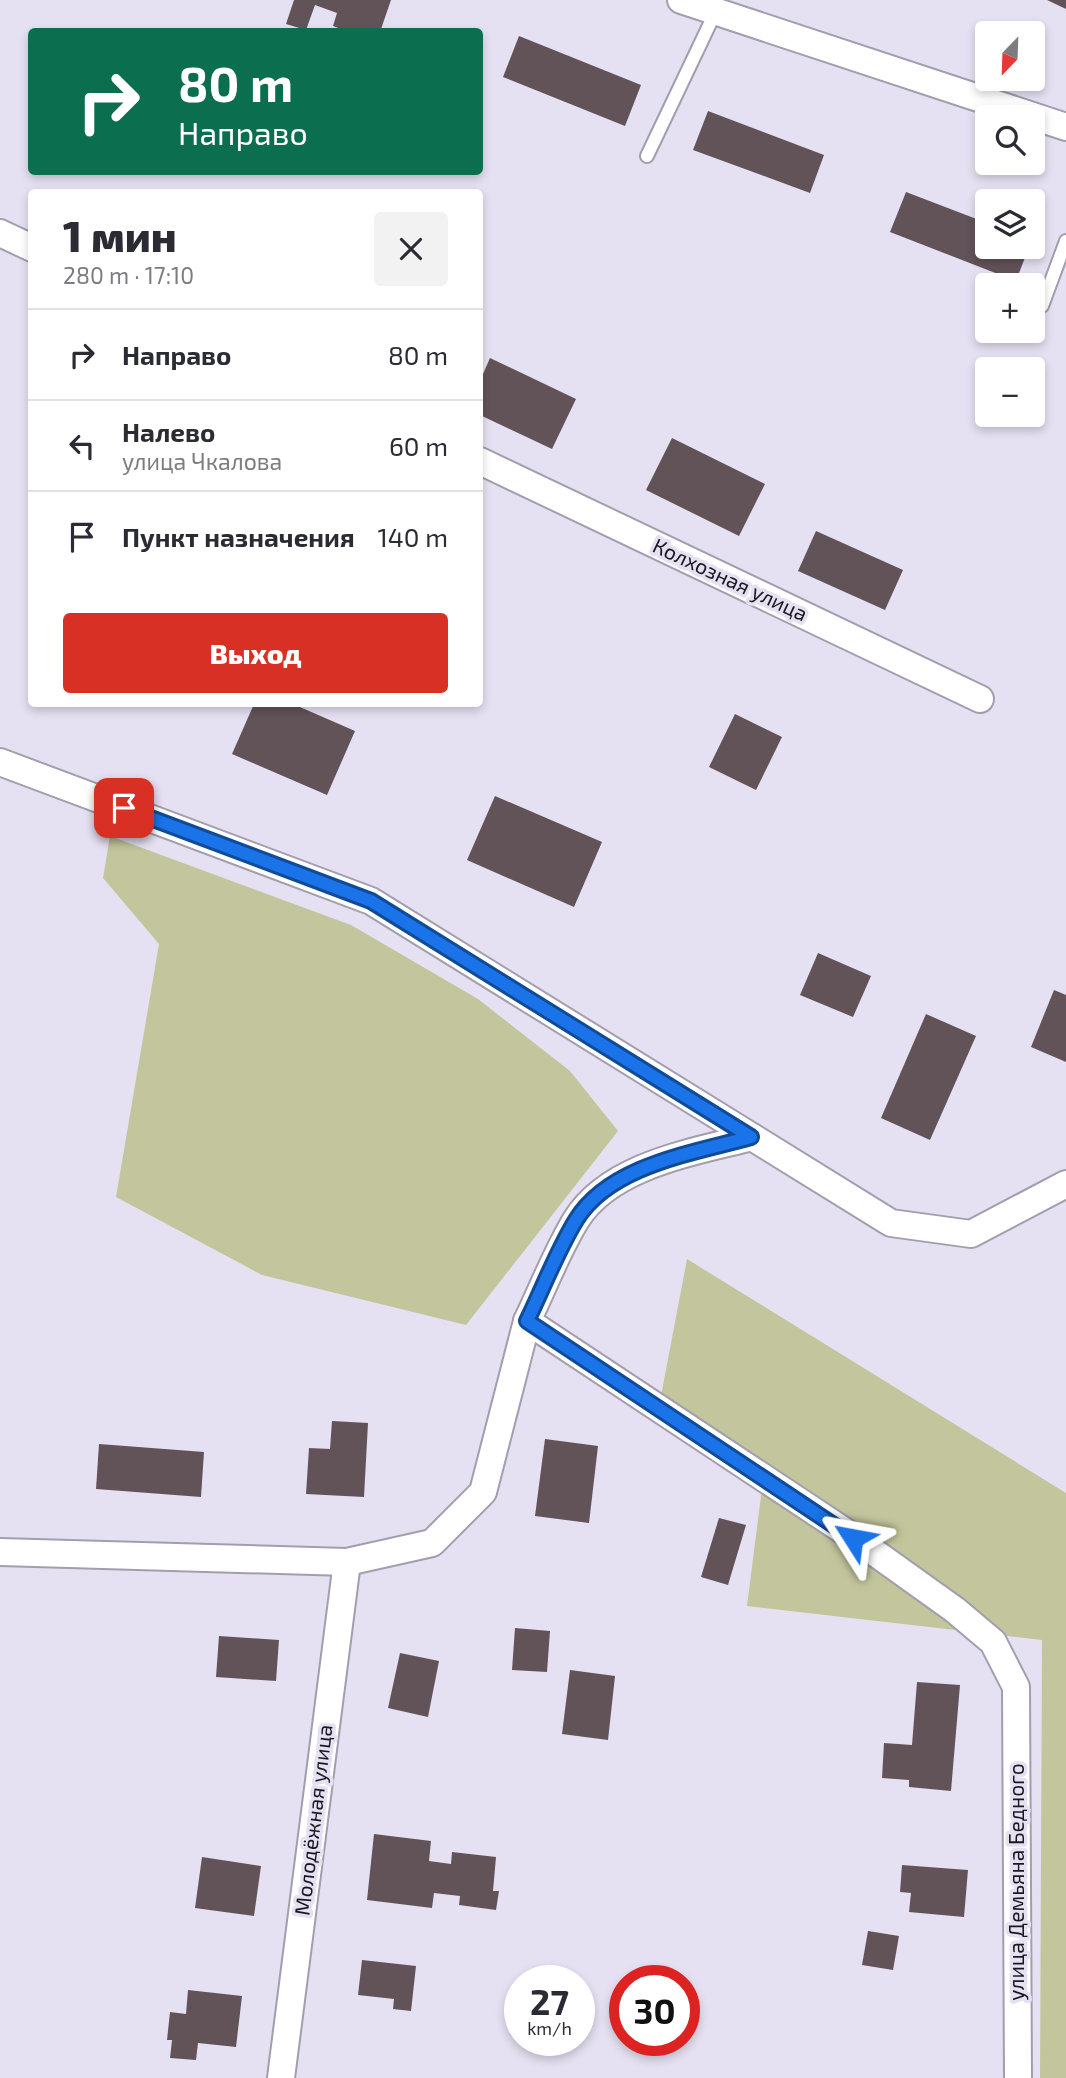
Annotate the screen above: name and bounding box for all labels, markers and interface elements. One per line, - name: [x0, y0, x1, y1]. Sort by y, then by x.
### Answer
- north arrow: [975, 21, 1045, 91]
- map controls: [975, 21, 1045, 427]
- text: 80 m: [178, 53, 293, 112]
- icon: right: [63, 56, 154, 147]
- button: search: [975, 105, 1045, 175]
- text: Направо: [178, 113, 308, 151]
- button: layers: [975, 189, 1045, 259]
- text: 1 мин: [63, 210, 177, 260]
- button: close: [374, 212, 448, 286]
- text: 280 m · 17:10: [63, 261, 194, 289]
- button: +: [975, 273, 1045, 343]
- icon: right: [63, 336, 101, 374]
- text: Направо: [122, 339, 231, 370]
- text: 80 m: [388, 339, 448, 370]
- button: −: [975, 357, 1045, 427]
- text: Налево: [122, 416, 215, 447]
- icon: left: [63, 427, 101, 465]
- text: 60 m: [389, 430, 448, 461]
- text: улица Чкалова: [122, 447, 282, 475]
- icon: arrive: [63, 518, 101, 556]
- text: Пункт назначения: [122, 521, 355, 552]
- text: 140 m: [377, 521, 448, 552]
- street label: Колхозная улица: [649, 532, 812, 626]
- button: Выход: [63, 613, 448, 693]
- pin: [94, 778, 154, 838]
- icon: arrive: [105, 789, 143, 827]
- position arrow: [816, 1501, 890, 1575]
- street label: Молодёжная улица: [288, 1723, 338, 1917]
- street label: улица Демьяна Бедного: [1003, 1763, 1029, 2001]
- speed limit sign: 30: [609, 1965, 700, 2056]
- text: 27: [530, 1980, 569, 2022]
- text: km/h: [527, 2017, 572, 2039]

